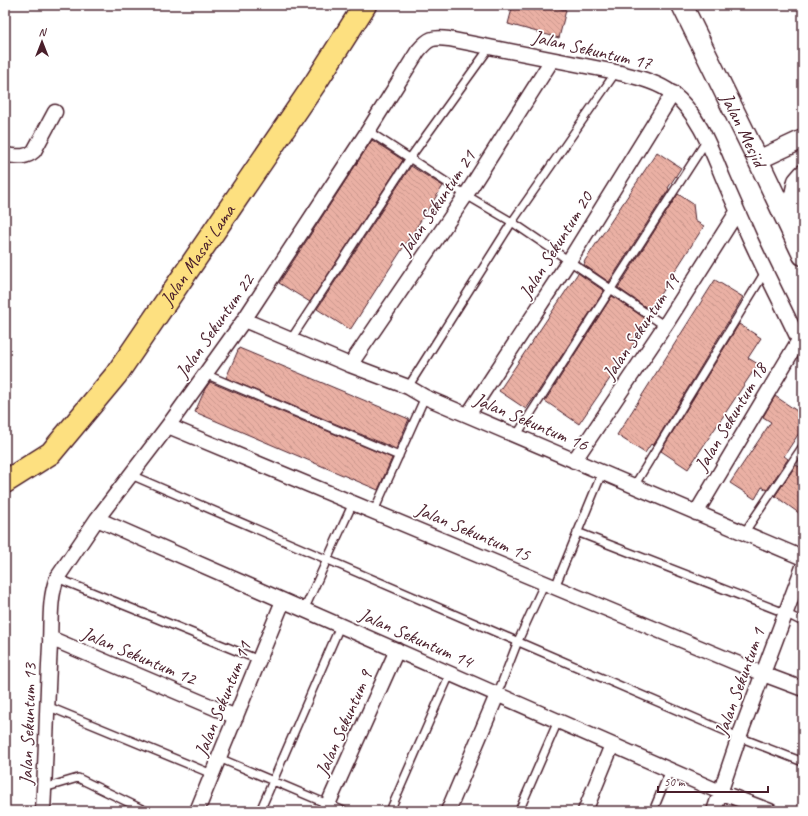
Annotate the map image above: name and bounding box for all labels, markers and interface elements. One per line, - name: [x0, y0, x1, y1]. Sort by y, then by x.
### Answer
- north arrow: [22, 22, 62, 62]
- street label: Jalan Sekuntum 17: [529, 24, 655, 76]
- text: N: [39, 25, 48, 39]
- street label: Jalan Mesjid: [715, 88, 773, 174]
- street label: Jalan Sekuntum 21: [393, 145, 482, 261]
- street label: Jalan Sekuntum 20: [513, 186, 599, 304]
- street label: Jalan Masai Lama: [154, 199, 242, 311]
- street label: Jalan Sekuntum 22: [170, 268, 260, 383]
- street label: Jalan Sekuntum 19: [597, 269, 686, 385]
- street label: Jalan Sekuntum 18: [689, 357, 774, 476]
- street label: Jalan Sekuntum 16: [469, 387, 593, 457]
- street label: Jalan Sekuntum 15: [411, 497, 535, 567]
- street label: Jalan Sekuntum 14: [355, 602, 479, 675]
- street label: Jalan Sekuntum 12: [77, 621, 201, 691]
- street label: Jalan Sekuntum 1: [709, 623, 771, 740]
- street label: Jalan Sekuntum 11: [189, 637, 257, 761]
- street label: Jalan Sekuntum 13: [14, 661, 42, 786]
- street label: Jalan Sekuntum 9: [310, 665, 379, 780]
- scale bar: [658, 768, 768, 794]
- text: 50 m: [664, 774, 686, 790]

